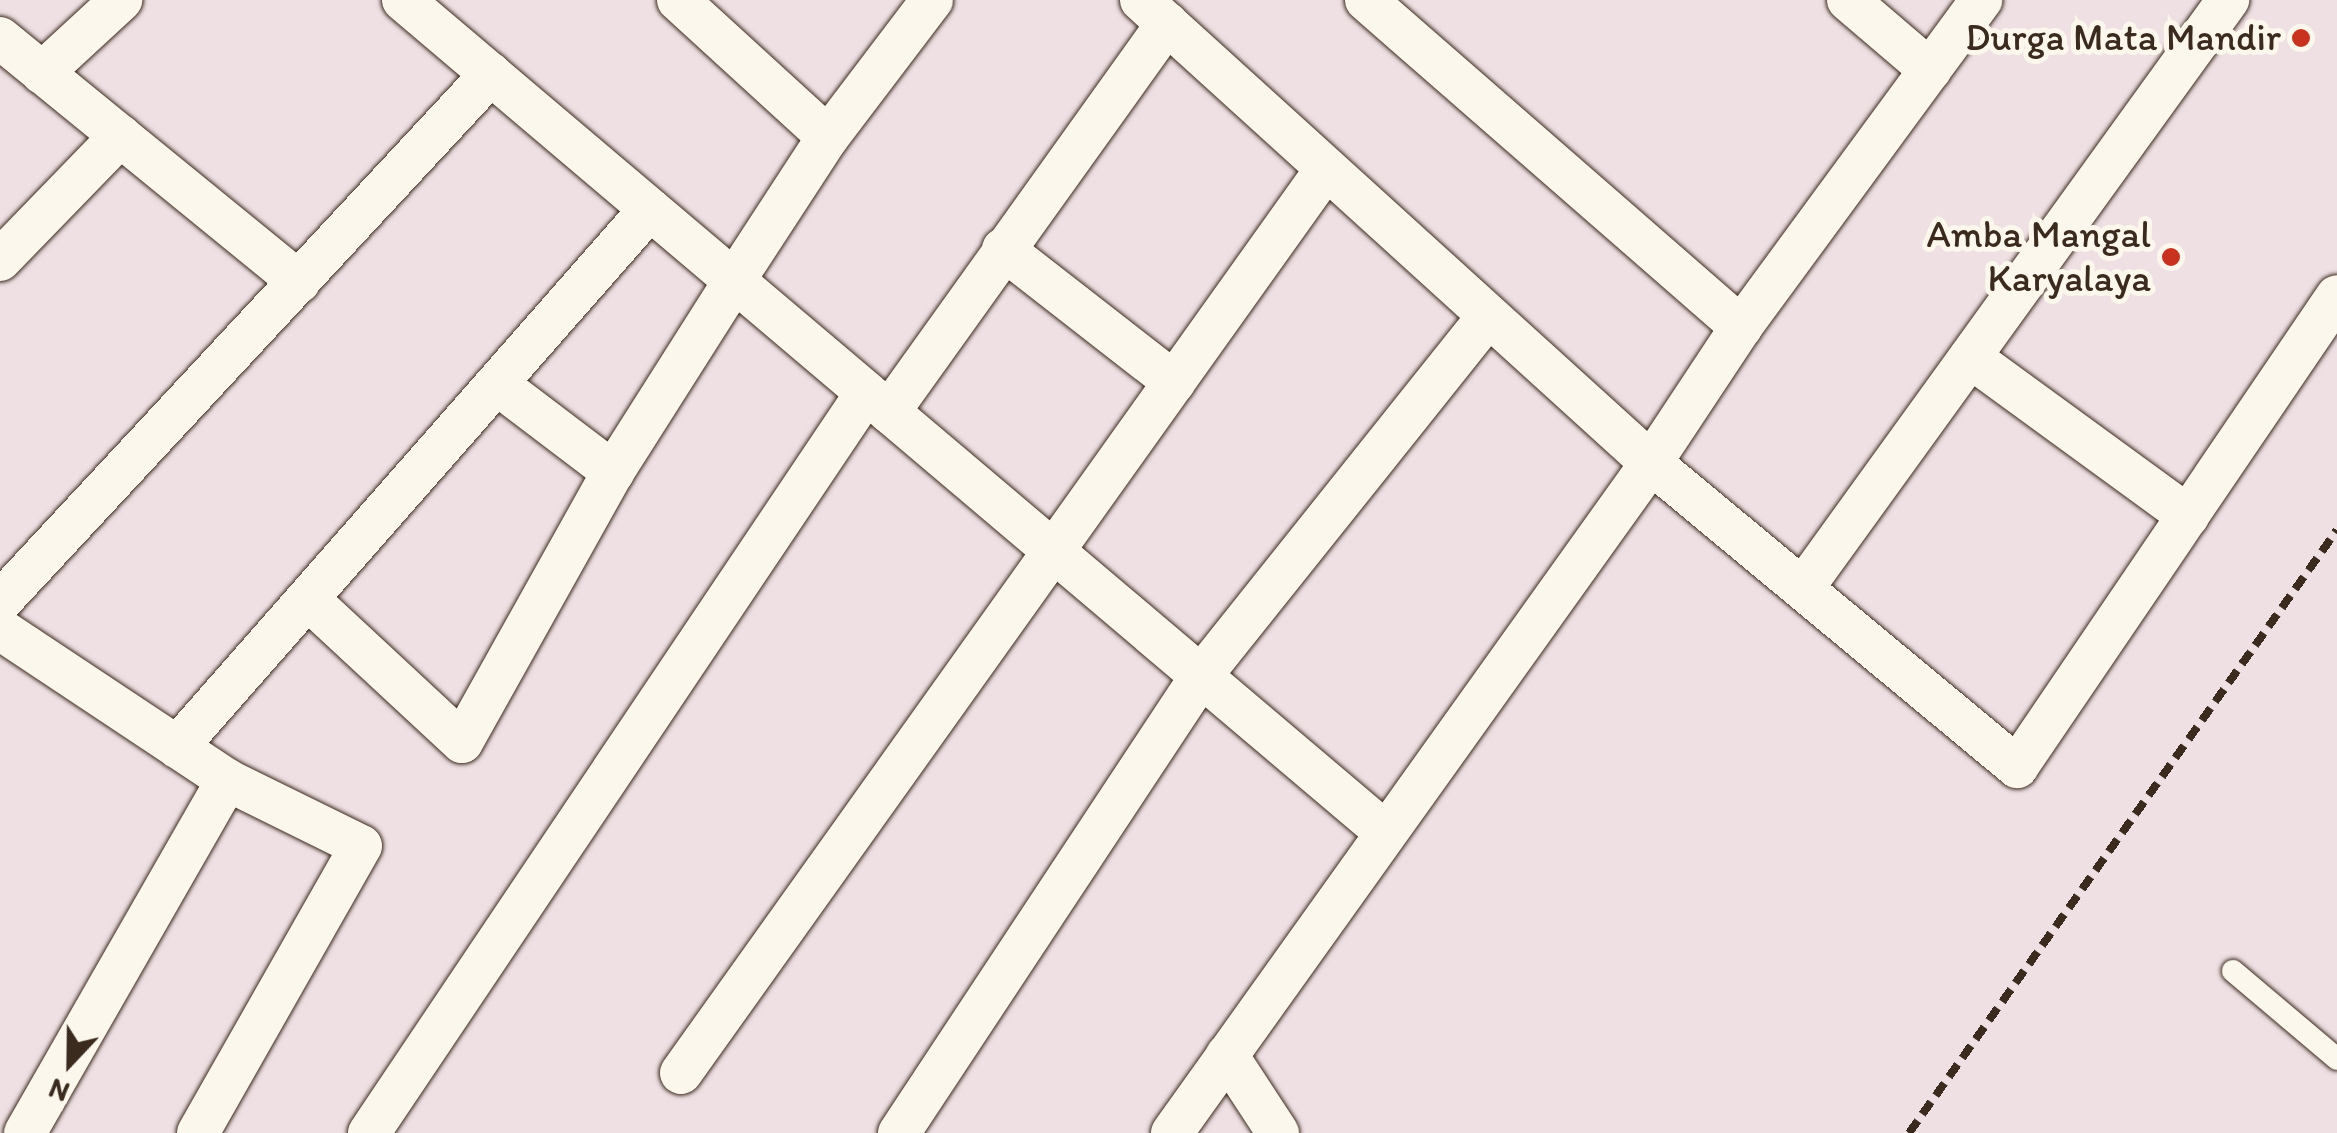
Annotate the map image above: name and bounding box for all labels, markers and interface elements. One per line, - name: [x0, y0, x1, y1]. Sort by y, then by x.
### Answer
- place label: Durga Mata Mandir: [1966, 15, 2281, 61]
- marker: Durga Mata Mandir: [2290, 27, 2312, 49]
- place label: Amba Mangal Karyalaya: [1927, 212, 2151, 302]
- marker: Amba Mangal Karyalaya: [2160, 246, 2182, 268]
- north arrow: [20, 1013, 120, 1113]
- text: N: [44, 1072, 74, 1110]

